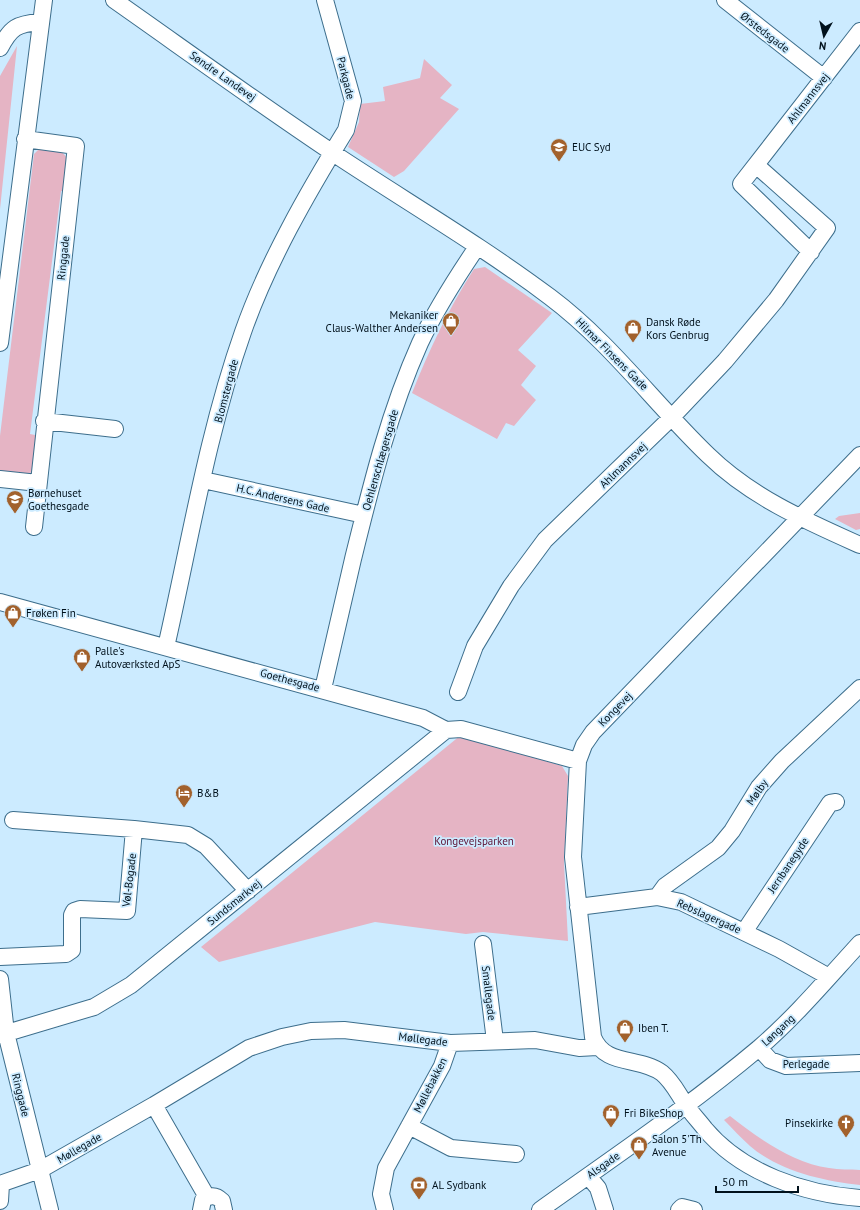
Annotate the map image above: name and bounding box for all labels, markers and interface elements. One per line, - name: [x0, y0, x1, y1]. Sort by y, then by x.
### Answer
- street label: Ørstedsgade: [738, 8, 793, 56]
- north arrow: [804, 16, 844, 56]
- text: N: [818, 38, 827, 53]
- street label: Søndre Landevej: [187, 48, 259, 104]
- street label: Parkgade: [334, 55, 358, 101]
- street label: Ahlmannsvej: [784, 70, 832, 126]
- school or university icon: EUC Syd: [549, 137, 569, 162]
- place label: EUC Syd: [572, 140, 611, 154]
- street label: Ringgade: [54, 235, 72, 281]
- place label: Mekaniker Claus-Walther Andersen: [326, 308, 438, 335]
- shop icon: Mekaniker Claus-Walther Andersen: [441, 311, 461, 336]
- street label: Hilmar Finsens Gade: [573, 315, 651, 393]
- place label: Dansk Røde Kors Genbrug: [646, 315, 709, 342]
- shop icon: Dansk Røde Kors Genbrug: [623, 318, 643, 343]
- street label: Blomstergade: [211, 357, 241, 424]
- street label: Oehlenschlægersgade: [359, 408, 401, 512]
- street label: Ahlmannsvej: [596, 439, 650, 491]
- street label: H.C. Andersens Gade: [235, 480, 331, 516]
- place label: Børnehuset Goethesgade: [28, 486, 89, 513]
- school or university icon: Børnehuset Goethesgade: [5, 489, 25, 514]
- shop icon: Frøken Fin: [3, 603, 23, 628]
- place label: Frøken Fin: [26, 606, 76, 620]
- place label: Palle's Autoværksted ApS: [95, 644, 181, 671]
- shop icon: Palle's Autoværksted ApS: [72, 647, 92, 672]
- street label: Goethesgade: [259, 665, 322, 695]
- street label: Kongevej: [595, 689, 635, 729]
- street label: Mølby: [743, 775, 771, 808]
- hotel icon: B&B: [174, 783, 194, 808]
- place label: B&B: [197, 786, 219, 800]
- park label: Kongevejsparken: [434, 834, 514, 848]
- street label: Jernbanegyde: [764, 834, 812, 896]
- street label: Vøl-Bogade: [119, 852, 139, 909]
- street label: Sundsmarkvej: [204, 876, 264, 928]
- street label: Rebslagergade: [675, 896, 744, 937]
- street label: Smallegade: [479, 965, 499, 1022]
- street label: Løngang: [759, 1011, 798, 1049]
- shop icon: Iben T.: [615, 1018, 635, 1043]
- place label: Iben T.: [638, 1021, 669, 1035]
- street label: Møllegade: [398, 1029, 449, 1049]
- street label: Møllebakken: [410, 1055, 450, 1115]
- street label: Perlegade: [783, 1057, 830, 1071]
- street label: Ringgade: [9, 1072, 33, 1119]
- shop icon: Fri BikeShop: [601, 1103, 621, 1128]
- place label: Fri BikeShop: [624, 1106, 683, 1120]
- church icon: Pinsekirke: [836, 1113, 856, 1138]
- place label: Pinsekirke: [785, 1116, 833, 1130]
- street label: Møllegade: [54, 1129, 104, 1166]
- place label: Salon 5'Th Avenue: [652, 1132, 702, 1159]
- shop icon: Salon 5'Th Avenue: [629, 1135, 649, 1160]
- street label: Alsgade: [584, 1148, 623, 1181]
- scale bar: [716, 1168, 798, 1194]
- text: 50 m: [722, 1174, 748, 1189]
- bank icon: AL Sydbank: [409, 1175, 429, 1200]
- place label: AL Sydbank: [432, 1178, 487, 1192]

